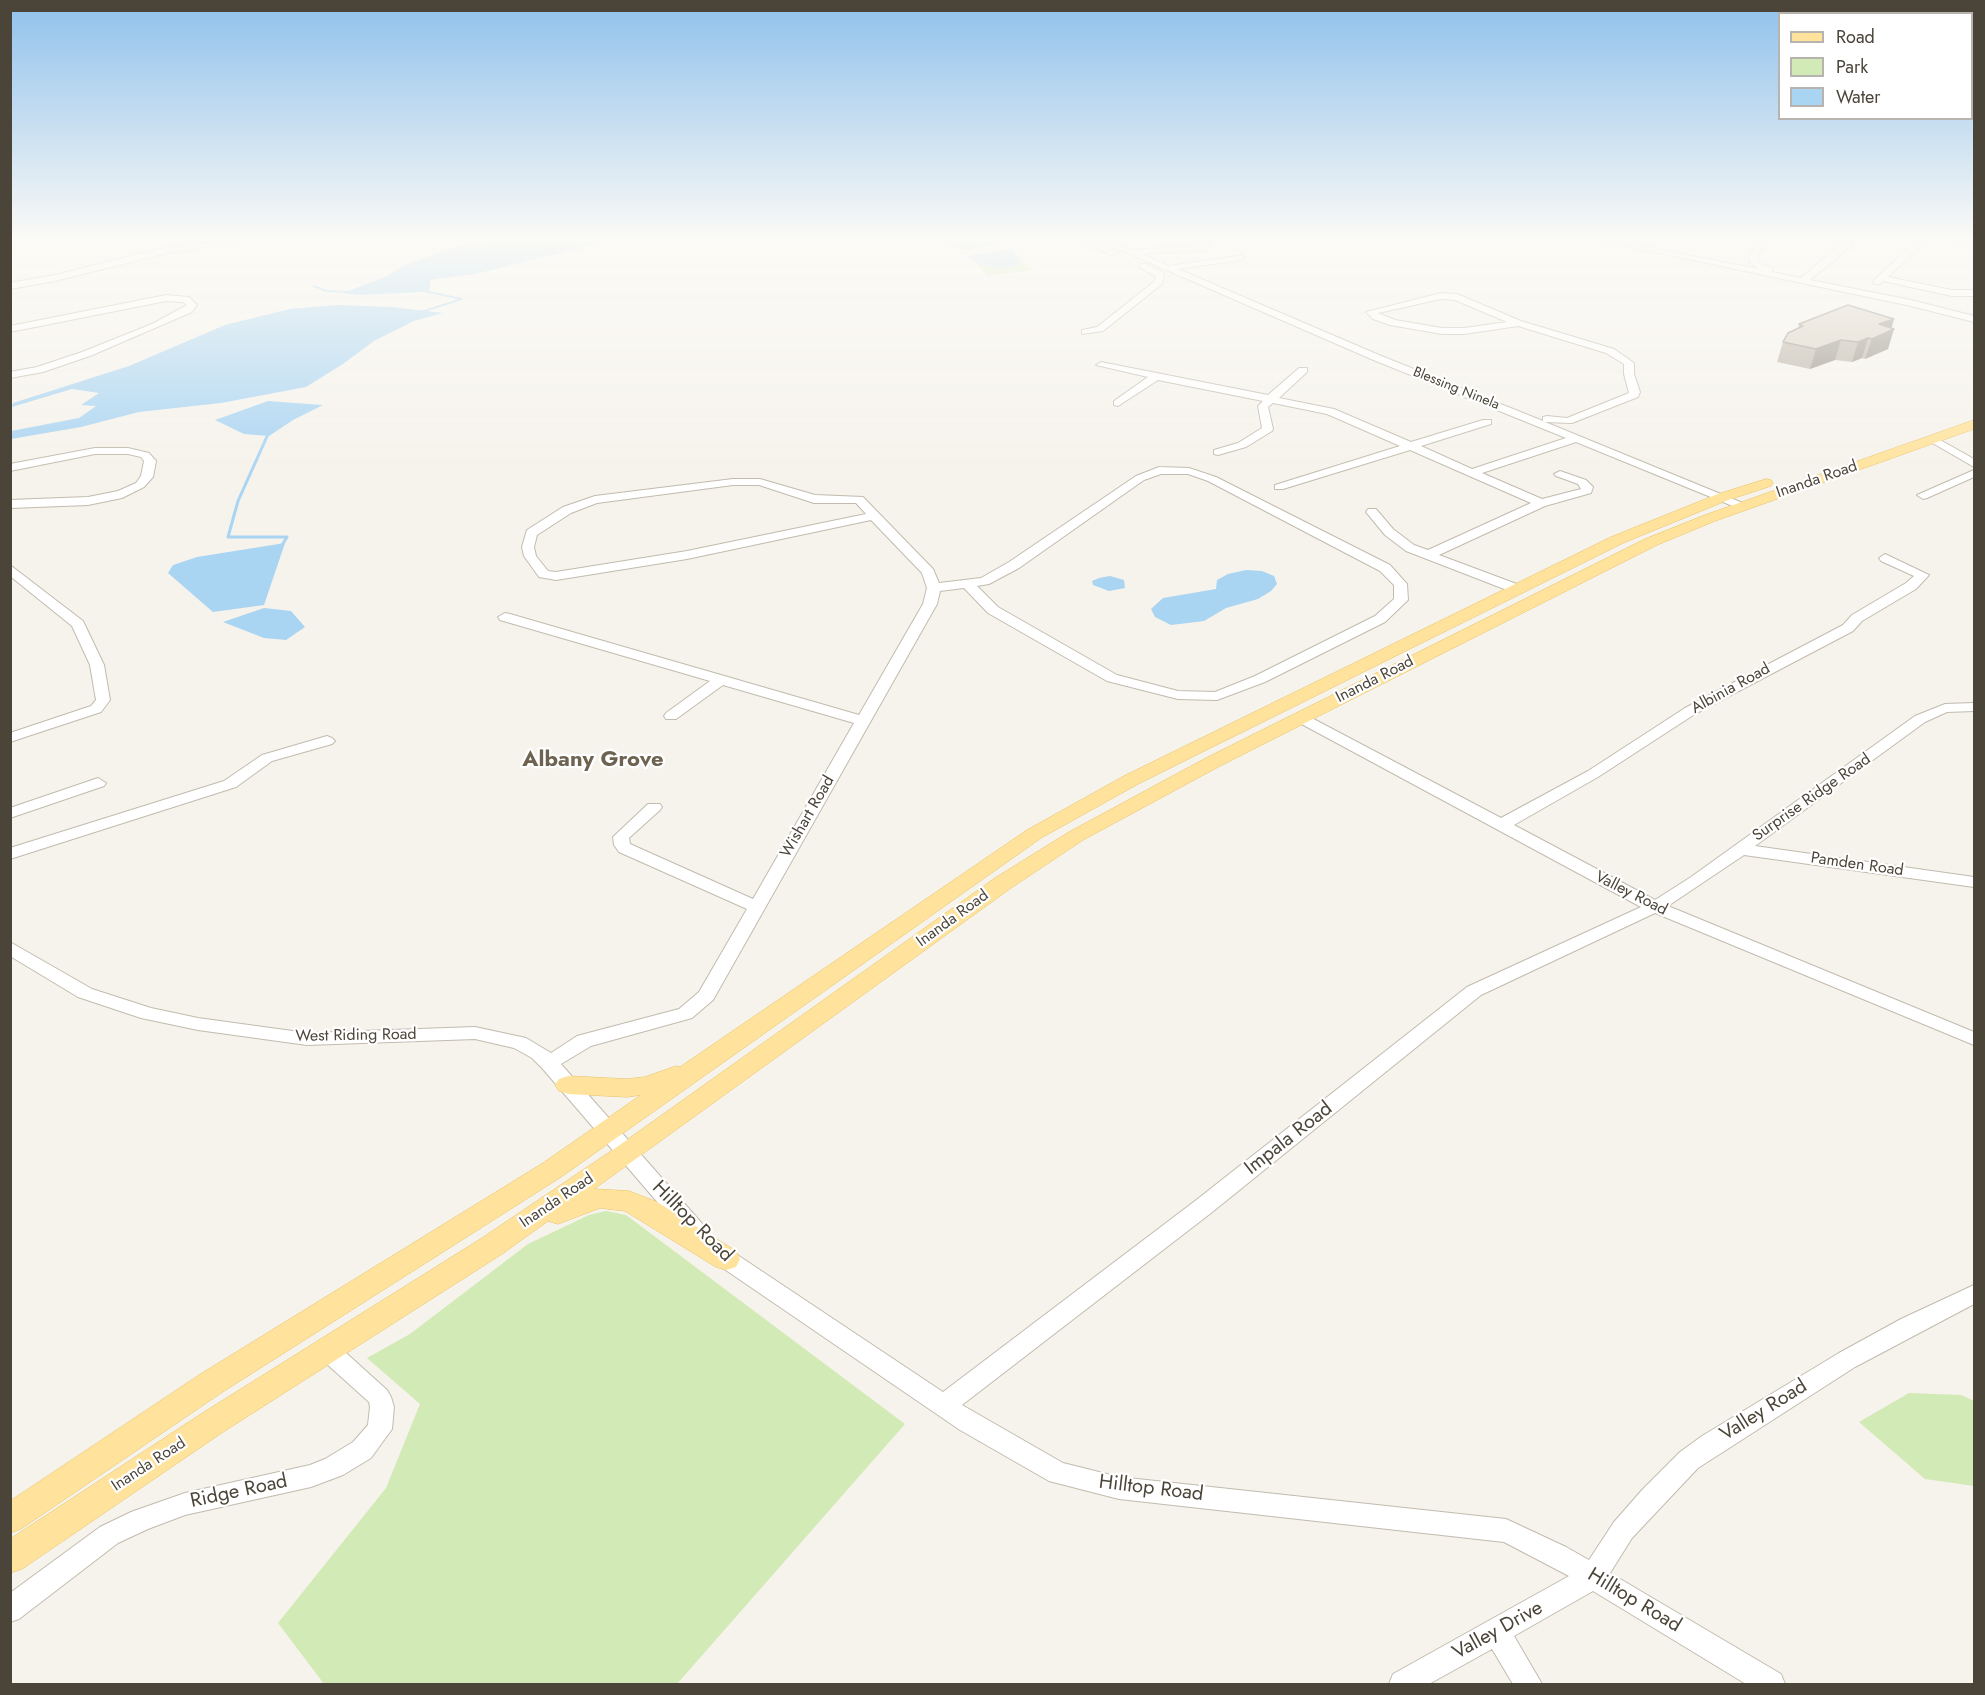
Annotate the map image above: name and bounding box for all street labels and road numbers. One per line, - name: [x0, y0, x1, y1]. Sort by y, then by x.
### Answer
- street label: Blessing Ninela: [1410, 364, 1502, 414]
- street label: Inanda Road: [1774, 457, 1860, 503]
- street label: Inanda Road: [1333, 652, 1417, 708]
- street label: Albinia Road: [1688, 659, 1774, 719]
- street label: Surprise Ridge Road: [1749, 750, 1875, 846]
- street label: Wishart Road: [777, 773, 839, 861]
- street label: Pamden Road: [1809, 849, 1905, 881]
- street label: Valley Road: [1592, 868, 1670, 920]
- street label: Inanda Road: [913, 886, 993, 952]
- street label: West Riding Road: [295, 1025, 417, 1047]
- street label: Impala Road: [1240, 1097, 1338, 1181]
- street label: Inanda Road: [517, 1169, 597, 1233]
- street label: Hilltop Road: [646, 1176, 738, 1268]
- street label: Valley Road: [1716, 1375, 1812, 1447]
- street label: Inanda Road: [108, 1434, 190, 1496]
- street label: Ridge Road: [188, 1470, 290, 1514]
- street label: Hilltop Road: [1097, 1471, 1205, 1507]
- street label: Hilltop Road: [1583, 1564, 1685, 1638]
- street label: Valley Drive: [1449, 1596, 1547, 1666]

